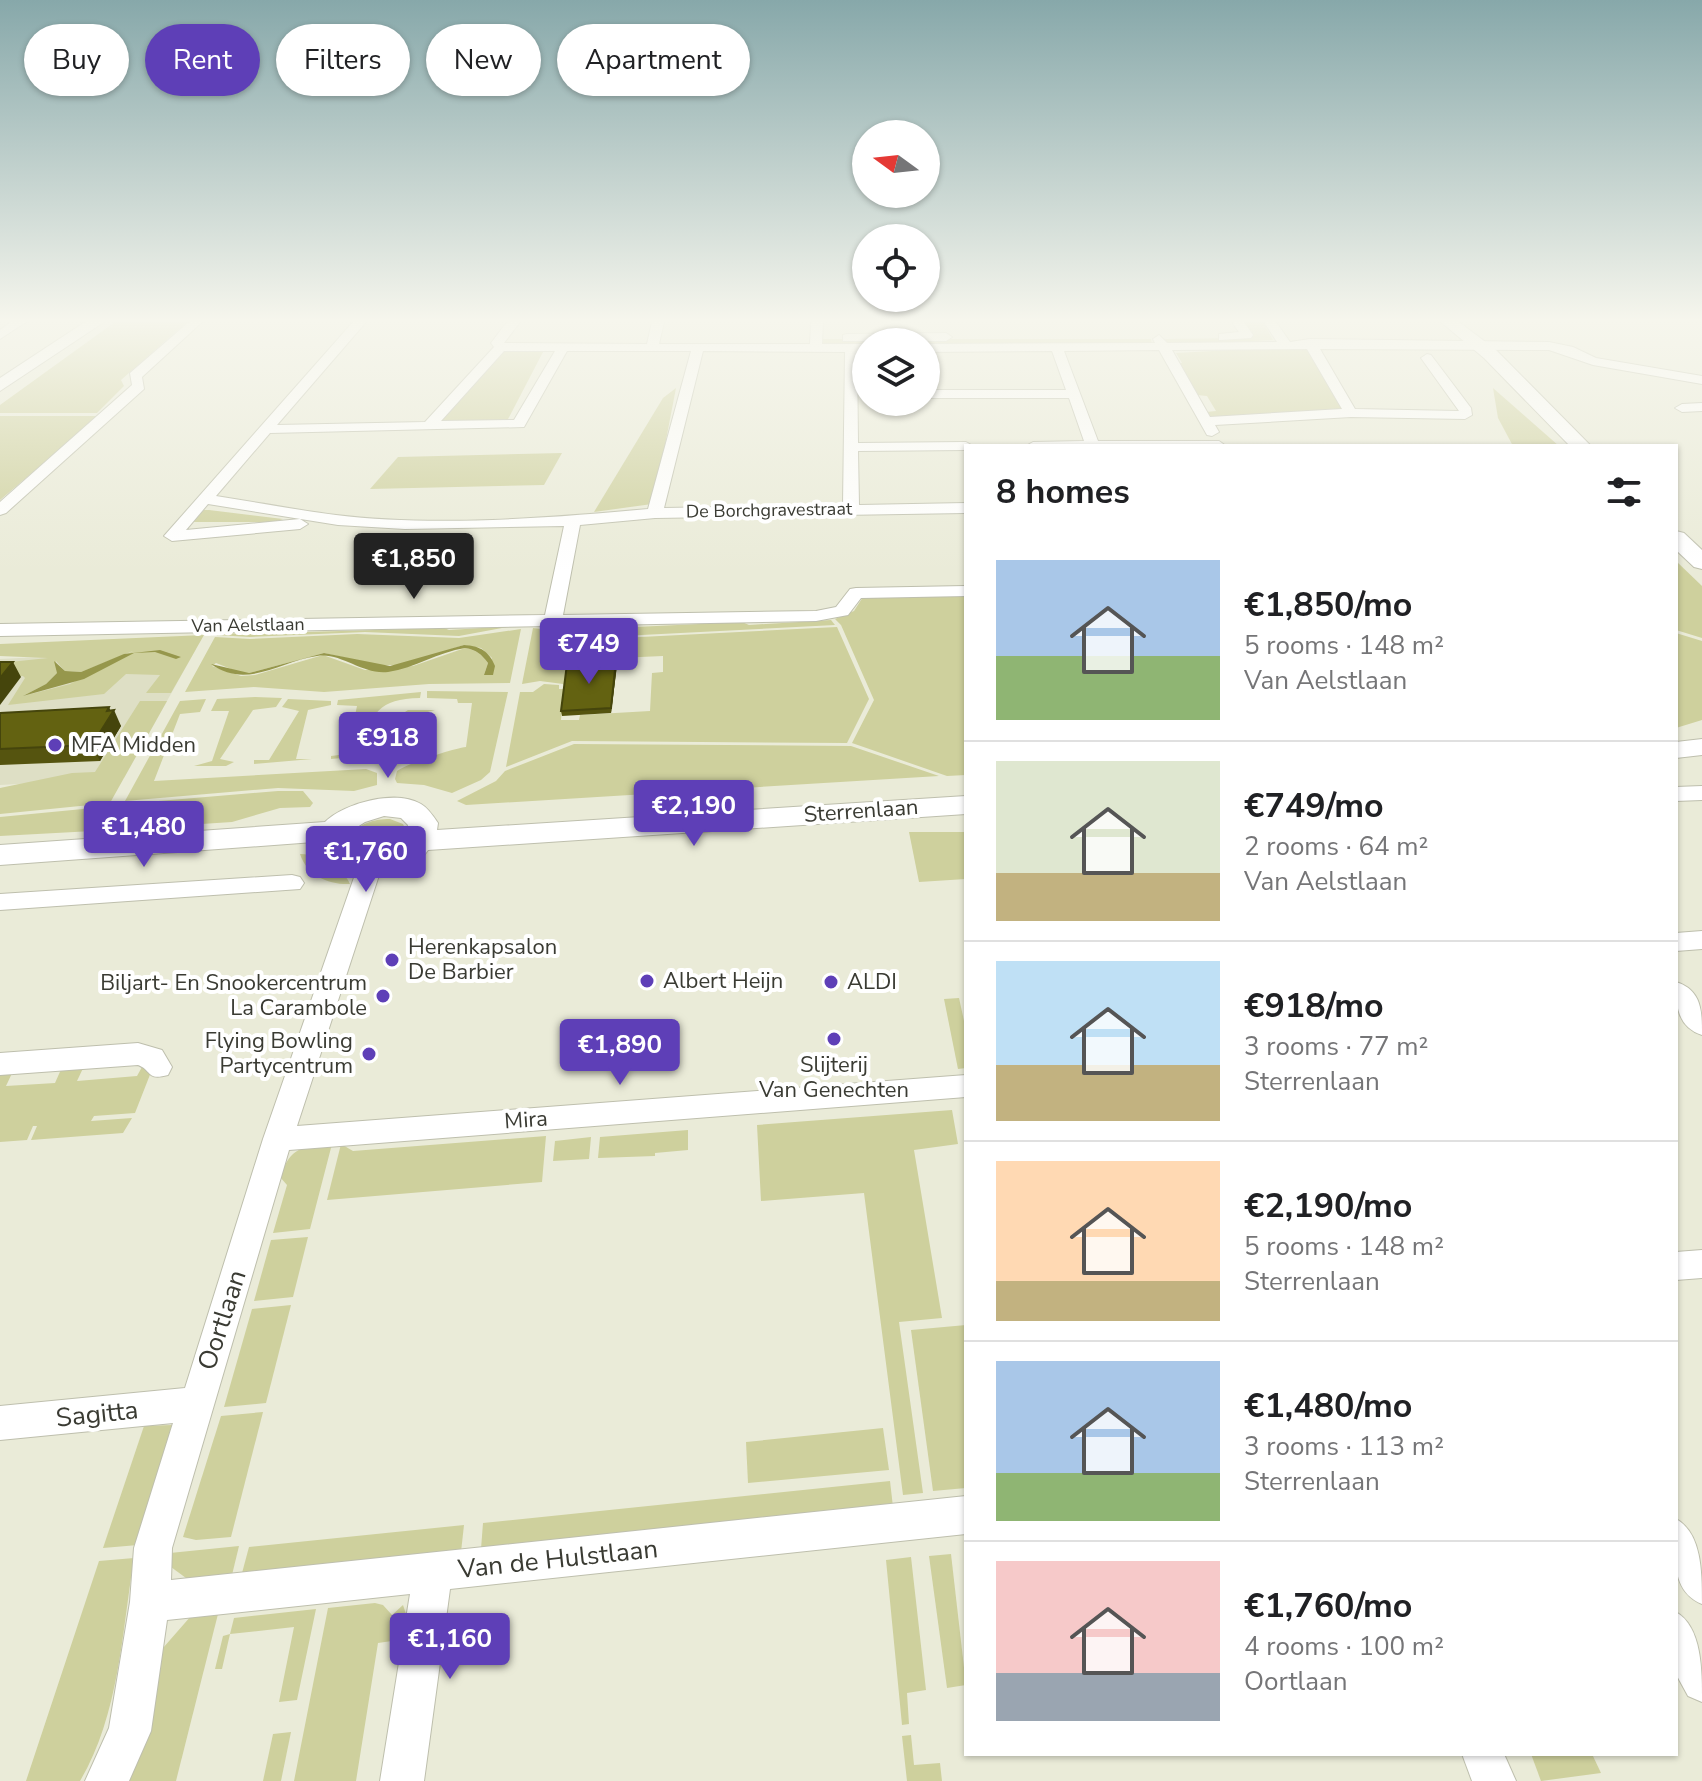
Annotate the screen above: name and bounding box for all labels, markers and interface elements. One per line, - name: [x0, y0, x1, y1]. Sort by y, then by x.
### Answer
- chip: Buy: [24, 24, 129, 96]
- chip: Rent: [145, 24, 260, 96]
- chip: Filters: [276, 24, 410, 96]
- chip: New: [426, 24, 541, 96]
- chip: Apartment: [557, 24, 750, 96]
- north arrow: [852, 120, 940, 208]
- map controls: [852, 120, 940, 416]
- button: locate: [852, 224, 940, 312]
- button: layers: [852, 328, 940, 416]
- text: 8 homes: [996, 469, 1130, 515]
- icon: filters: [1602, 470, 1646, 514]
- street label: De Borchgravestraat: [686, 497, 853, 523]
- pin: €1,850: [349, 533, 479, 601]
- text: €1,850: [372, 541, 456, 576]
- text: €1,850/mo: [1244, 582, 1412, 628]
- icon: home: [1060, 592, 1156, 688]
- street label: Van Aelstlaan: [190, 612, 305, 638]
- pin: €749: [542, 618, 636, 686]
- text: €749: [558, 626, 620, 661]
- text: 5 rooms · 148 m²: [1244, 628, 1444, 663]
- text: Van Aelstlaan: [1244, 663, 1407, 698]
- pin: €918: [341, 712, 435, 780]
- text: €918: [357, 720, 419, 755]
- place label: MFA Midden: [71, 730, 196, 760]
- marker: MFA Midden: [46, 736, 64, 754]
- pin: €2,190: [629, 780, 759, 848]
- text: €749/mo: [1244, 783, 1384, 829]
- text: €2,190: [652, 788, 736, 823]
- street label: Sterrenlaan: [803, 792, 919, 830]
- icon: home: [1060, 793, 1156, 889]
- pin: €1,480: [79, 801, 209, 869]
- text: €1,480: [102, 809, 186, 844]
- pin: €1,760: [301, 826, 431, 894]
- text: 2 rooms · 64 m²: [1244, 829, 1428, 864]
- text: €1,760: [324, 834, 408, 869]
- text: Van Aelstlaan: [1244, 864, 1407, 899]
- place label: Herenkapsalon De Barbier: [408, 932, 557, 987]
- marker: Herenkapsalon De Barbier: [383, 951, 401, 969]
- place label: Albert Heijn: [663, 966, 783, 996]
- place label: ALDI: [847, 967, 897, 997]
- place label: Biljart- En Snookercentrum La Carambole: [100, 968, 367, 1023]
- marker: Albert Heijn: [638, 972, 656, 990]
- marker: ALDI: [822, 973, 840, 991]
- text: €918/mo: [1244, 983, 1384, 1029]
- marker: Biljart- En Snookercentrum La Carambole: [374, 987, 392, 1005]
- icon: home: [1060, 993, 1156, 1089]
- pin: €1,890: [555, 1019, 685, 1087]
- place label: Flying Bowling Partycentrum: [205, 1026, 353, 1081]
- text: €1,890: [578, 1027, 662, 1062]
- text: 3 rooms · 77 m²: [1244, 1029, 1428, 1064]
- marker: Slijterij Van Genechten: [825, 1030, 843, 1048]
- marker: Flying Bowling Partycentrum: [360, 1045, 378, 1063]
- place label: Slijterij Van Genechten: [758, 1050, 909, 1105]
- text: Sterrenlaan: [1244, 1064, 1380, 1099]
- street label: Mira: [503, 1104, 549, 1136]
- text: €2,190/mo: [1244, 1183, 1412, 1229]
- icon: home: [1060, 1193, 1156, 1289]
- text: 5 rooms · 148 m²: [1244, 1229, 1444, 1264]
- text: Sterrenlaan: [1244, 1264, 1380, 1299]
- street label: Oortlaan: [189, 1265, 255, 1375]
- text: €1,480/mo: [1244, 1383, 1412, 1429]
- street label: Sagitta: [54, 1392, 140, 1436]
- icon: home: [1060, 1393, 1156, 1489]
- text: 3 rooms · 113 m²: [1244, 1429, 1444, 1464]
- text: Sterrenlaan: [1244, 1464, 1380, 1499]
- street label: Van de Hulstlaan: [455, 1531, 660, 1587]
- text: €1,760/mo: [1244, 1583, 1412, 1629]
- icon: home: [1060, 1593, 1156, 1689]
- pin: €1,160: [385, 1613, 515, 1681]
- text: €1,160: [408, 1621, 492, 1656]
- text: 4 rooms · 100 m²: [1244, 1629, 1444, 1664]
- text: Oortlaan: [1244, 1664, 1348, 1699]

